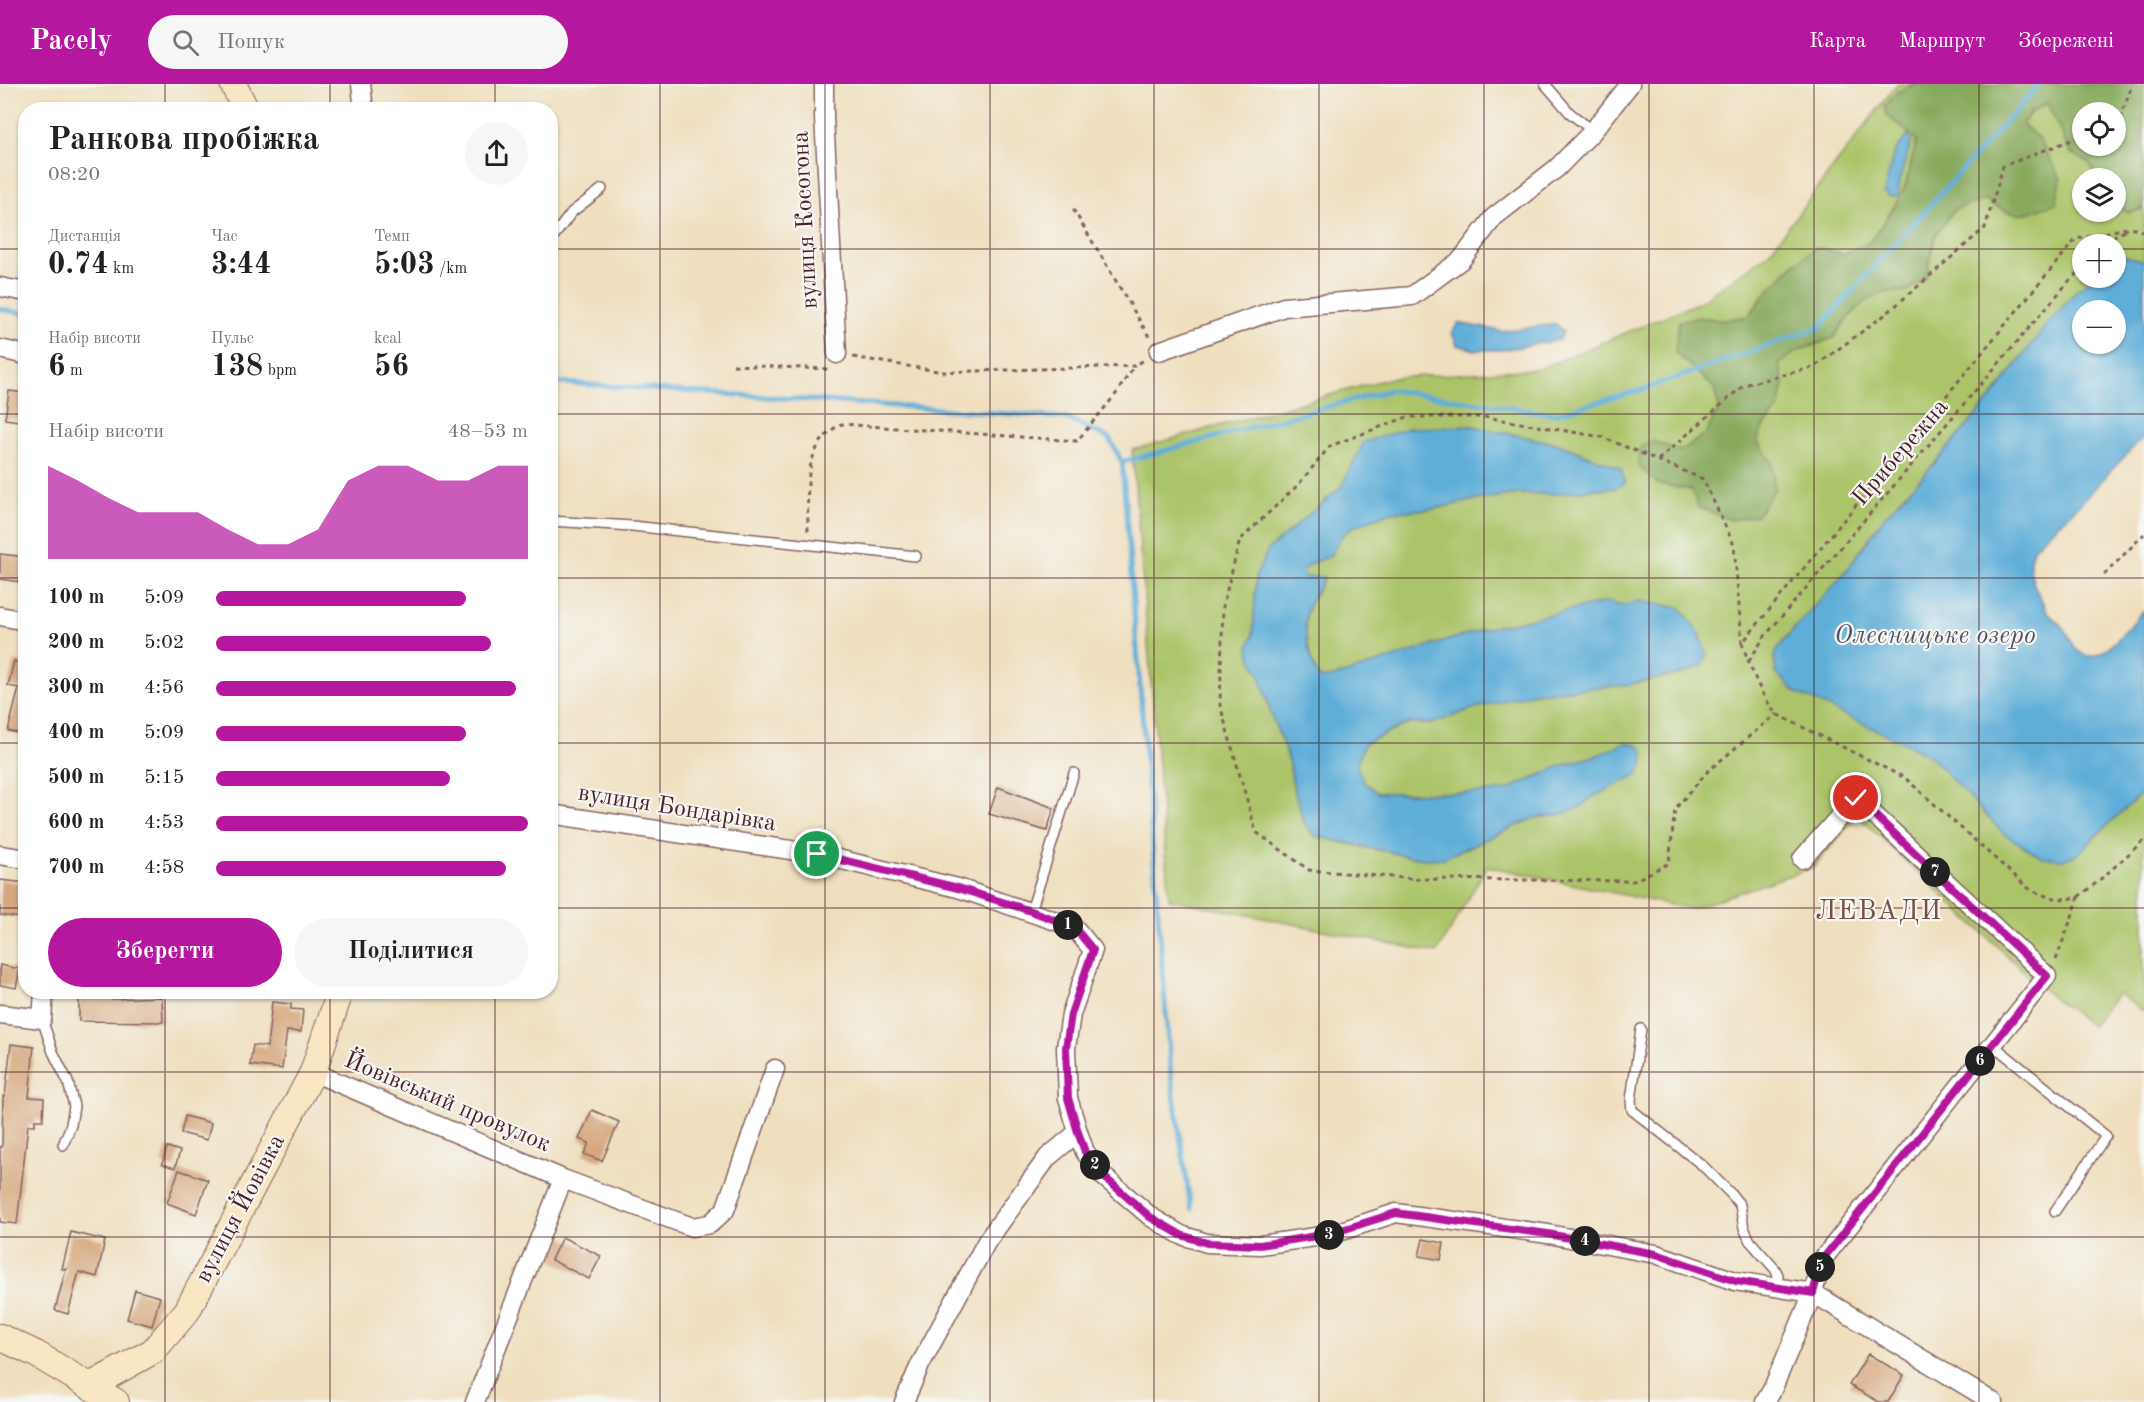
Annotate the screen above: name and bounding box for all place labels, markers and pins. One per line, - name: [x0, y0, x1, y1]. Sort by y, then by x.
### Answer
- pin: [1830, 772, 1881, 823]
- pin: [791, 828, 842, 879]
- pin: 7: [1920, 857, 1950, 887]
- pin: 1: [1053, 910, 1083, 940]
- pin: 6: [1965, 1046, 1995, 1076]
- pin: 2: [1080, 1150, 1110, 1180]
- pin: 3: [1314, 1220, 1344, 1250]
- pin: 4: [1570, 1226, 1600, 1256]
- pin: 5: [1805, 1252, 1835, 1282]

